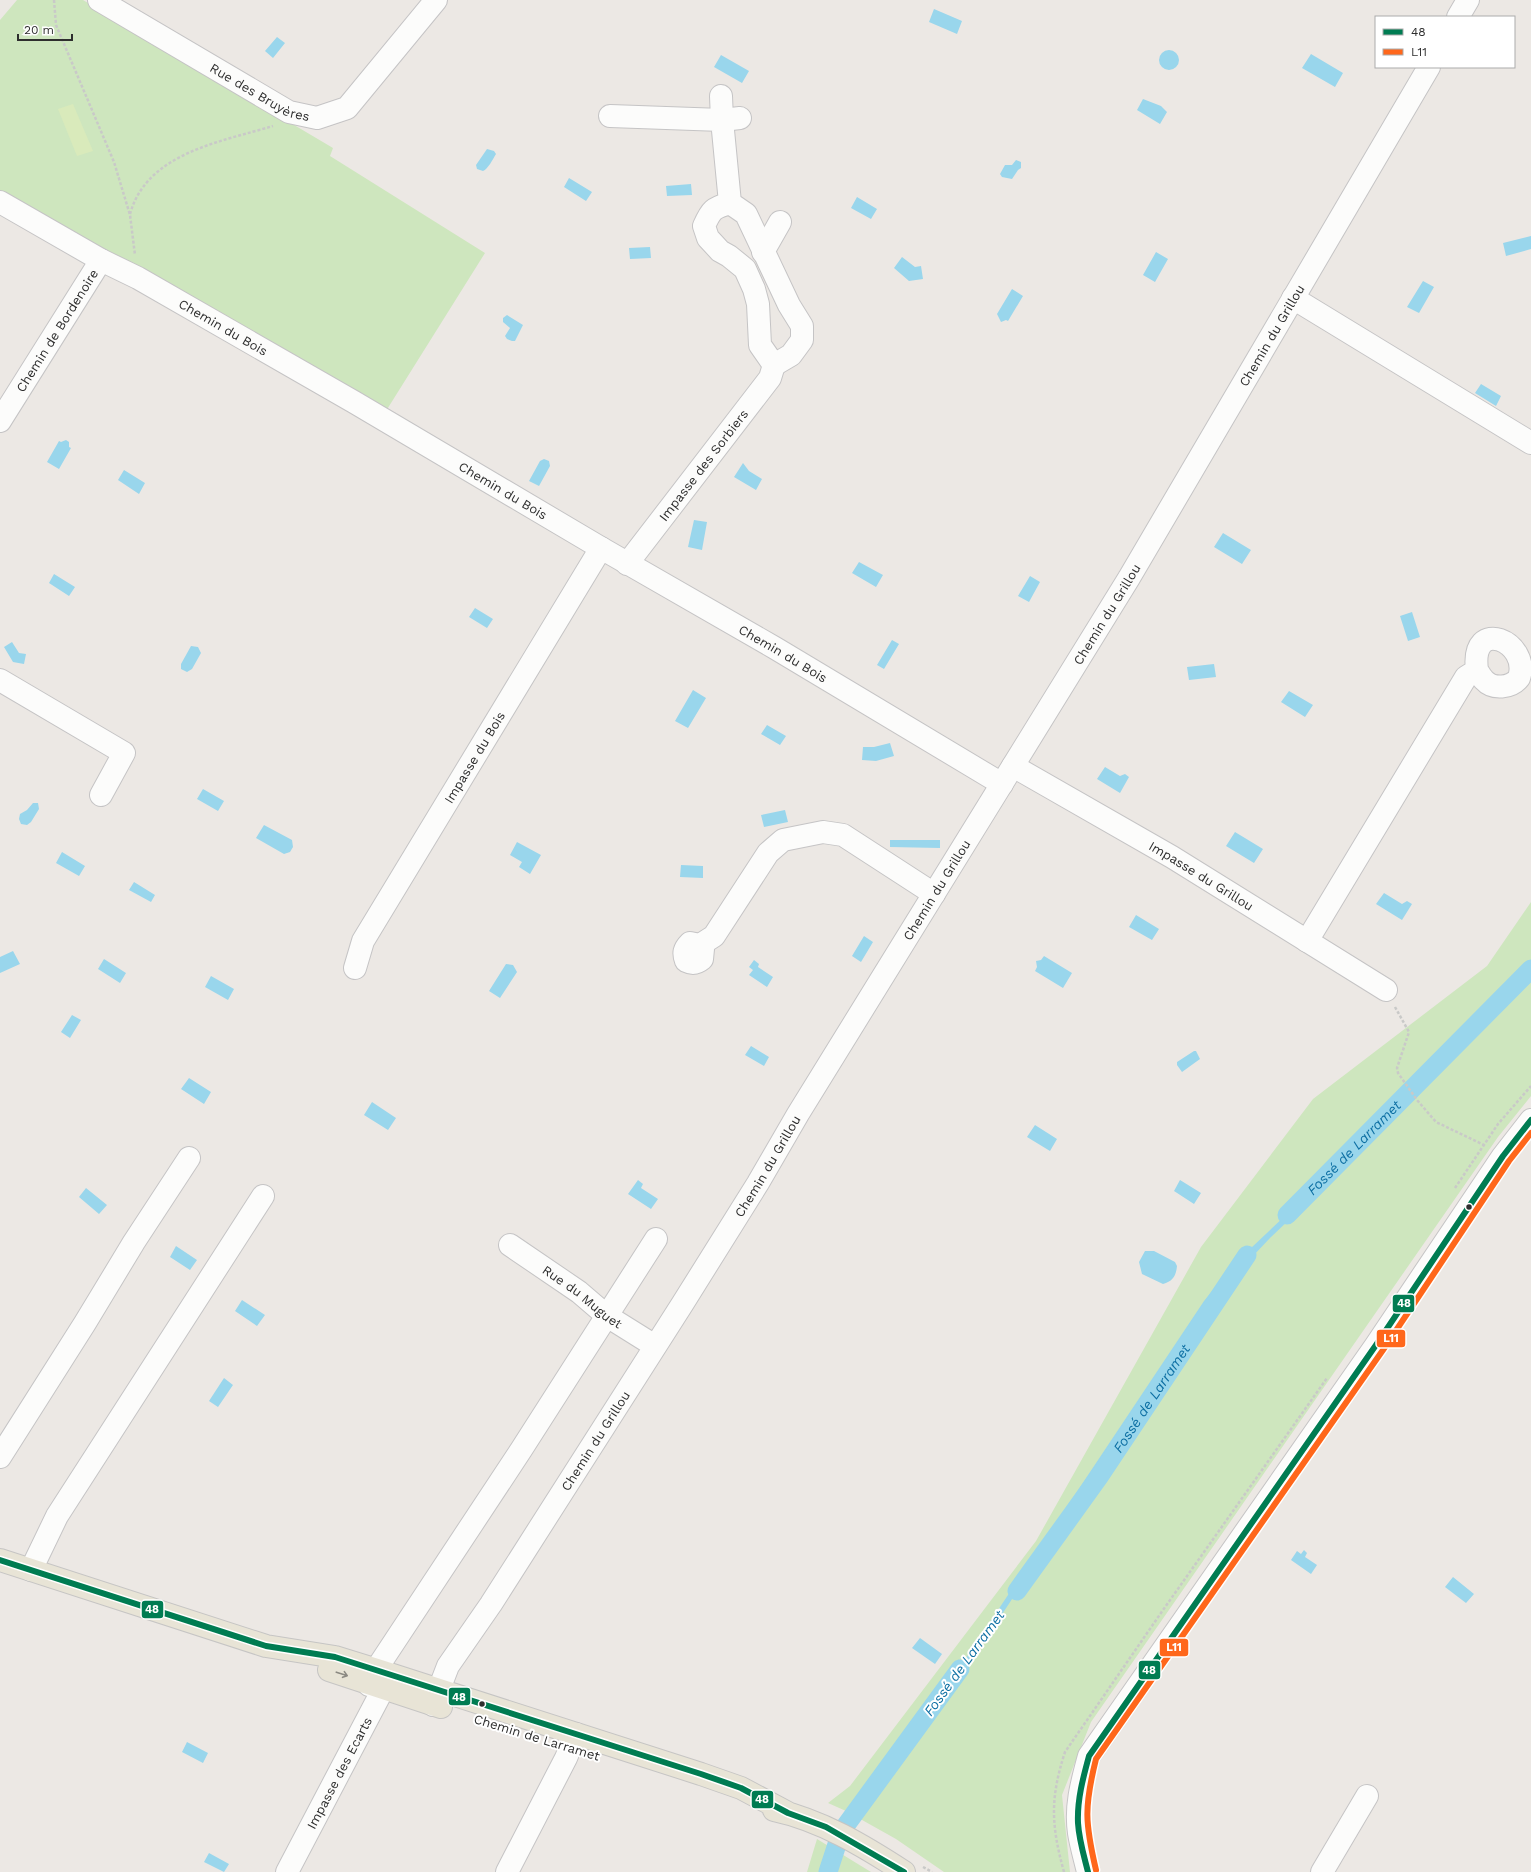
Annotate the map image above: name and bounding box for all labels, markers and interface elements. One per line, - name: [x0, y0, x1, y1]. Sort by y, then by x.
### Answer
- scale bar: [18, 16, 72, 42]
- legend: [1375, 16, 1515, 68]
- text: 20 m: [24, 23, 54, 37]
- text: 48: [1411, 25, 1426, 39]
- text: L11: [1411, 45, 1427, 59]
- street label: Rue des Bruyères: [207, 60, 311, 124]
- street label: Chemin de Bordenoire: [13, 266, 101, 395]
- street label: Chemin du Grillou: [1236, 282, 1308, 389]
- street label: Chemin du Bois: [176, 296, 270, 359]
- street label: Impasse des Sorbiers: [656, 406, 751, 524]
- street label: Chemin du Bois: [456, 459, 550, 523]
- street label: Chemin du Grillou: [1070, 561, 1144, 667]
- street label: Chemin du Bois: [736, 622, 830, 686]
- street label: Impasse du Bois: [441, 709, 508, 806]
- street label: Chemin du Grillou: [900, 837, 974, 943]
- street label: Impasse du Grillou: [1146, 838, 1256, 914]
- water label: Fossé de Larramet: [1304, 1097, 1404, 1198]
- street label: Chemin du Grillou: [732, 1113, 804, 1220]
- unlabelled marker: [1464, 1202, 1474, 1212]
- street label: Rue du Muguet: [539, 1262, 625, 1332]
- line badge: 48: [1392, 1294, 1415, 1313]
- text: 48: [1397, 1297, 1411, 1310]
- line badge: L11: [1376, 1329, 1406, 1348]
- text: L11: [1383, 1332, 1399, 1345]
- water label: Fossé de Larramet: [1110, 1341, 1193, 1455]
- street label: Chemin du Grillou: [558, 1388, 633, 1494]
- line badge: 48: [141, 1600, 164, 1619]
- text: 48: [145, 1603, 159, 1616]
- water label: Fossé de Larramet: [920, 1607, 1008, 1719]
- line badge: L11: [1159, 1638, 1189, 1657]
- text: L11: [1166, 1641, 1182, 1654]
- line badge: 48: [1138, 1660, 1161, 1680]
- text: 48: [1142, 1664, 1156, 1677]
- one-way arrow: [335, 1671, 347, 1679]
- line badge: 48: [448, 1687, 471, 1706]
- text: 48: [452, 1691, 466, 1704]
- unlabelled marker: [477, 1699, 487, 1709]
- street label: Chemin de Larramet: [472, 1711, 602, 1764]
- street label: Impasse des Ecarts: [304, 1714, 375, 1832]
- line badge: 48: [751, 1790, 774, 1809]
- text: 48: [755, 1793, 769, 1806]

